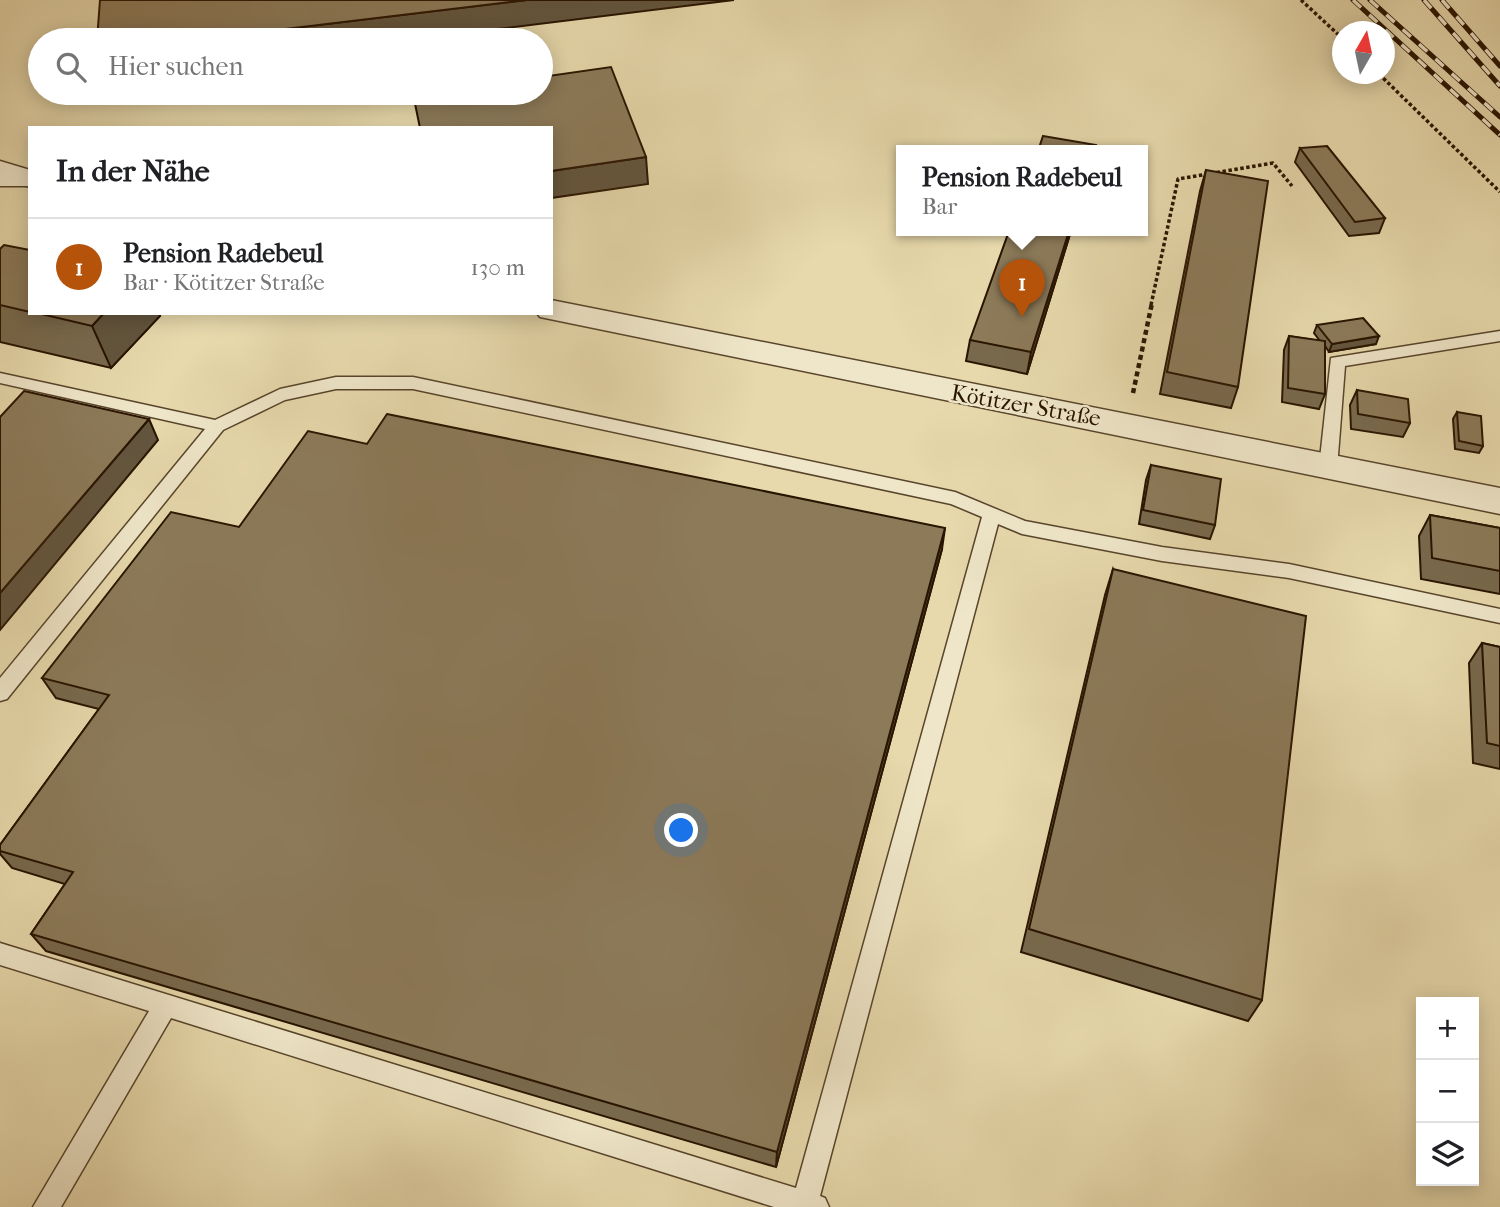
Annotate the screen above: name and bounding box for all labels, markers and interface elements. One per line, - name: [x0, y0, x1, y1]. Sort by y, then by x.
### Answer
- north arrow: [1332, 21, 1395, 84]
- search box: [28, 28, 553, 105]
- icon: search: [52, 48, 90, 86]
- text: Hier suchen: [108, 51, 244, 82]
- popup: [896, 145, 1148, 236]
- text: In der Nähe: [56, 154, 210, 189]
- text: Pension Radebeul: [922, 162, 1122, 193]
- text: Bar: [922, 193, 957, 220]
- text: Pension Radebeul: [123, 238, 323, 269]
- text: 1: [75, 254, 83, 281]
- text: 130 m: [471, 254, 525, 281]
- pin: 1: [999, 259, 1045, 317]
- text: Bar · Kötitzer Straße: [123, 269, 325, 296]
- street label: Kötitzer Straße: [949, 379, 1103, 432]
- your location: [664, 813, 698, 847]
- map controls: [1416, 997, 1479, 1186]
- button: +: [1416, 997, 1479, 1060]
- button: −: [1416, 1060, 1479, 1123]
- button: layers: [1416, 1123, 1479, 1186]

